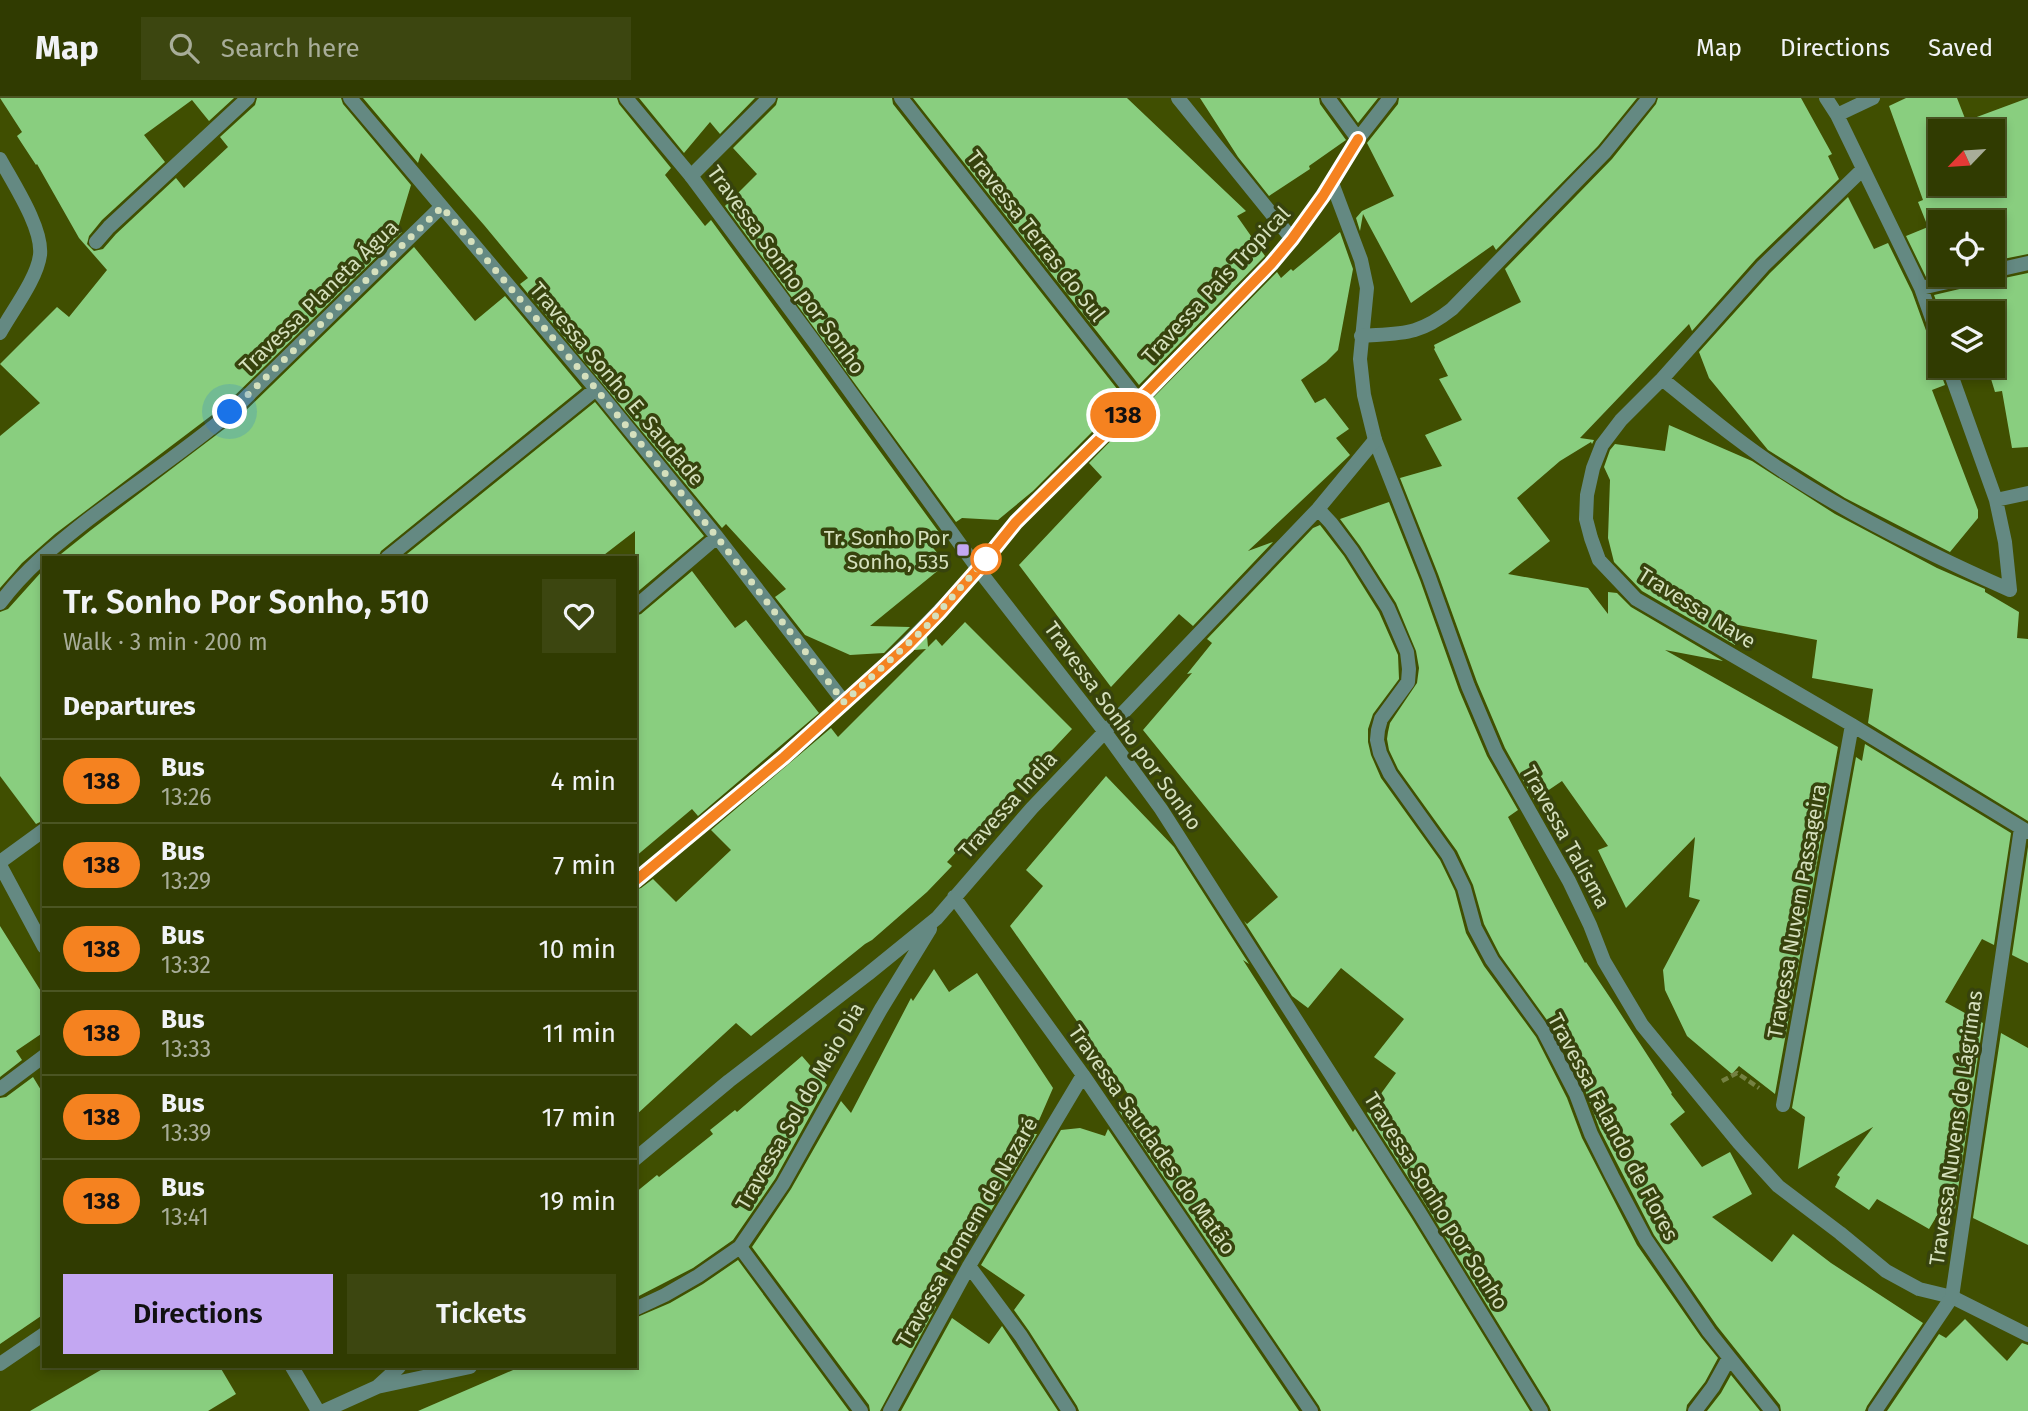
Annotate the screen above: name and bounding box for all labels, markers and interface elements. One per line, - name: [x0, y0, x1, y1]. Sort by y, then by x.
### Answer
- search box: [141, 17, 631, 80]
- text: Map: [35, 28, 99, 68]
- icon: search: [165, 29, 203, 67]
- text: Search here: [221, 33, 360, 64]
- text: Map: [1696, 34, 1742, 62]
- text: Directions: [1780, 34, 1890, 62]
- text: Saved: [1928, 34, 1993, 62]
- north arrow: [1928, 119, 2006, 196]
- map controls: [1928, 119, 2005, 378]
- street label: Travessa Terras do Sul: [961, 145, 1111, 327]
- street label: Travessa Sonho por Sonho: [701, 161, 871, 379]
- street label: Travessa País Tropical: [1136, 201, 1296, 369]
- button: locate: [1928, 210, 2005, 287]
- street label: Travessa Planeta Água: [234, 214, 404, 380]
- street label: Travessa Sonho E. Saudade: [524, 277, 710, 491]
- button: layers: [1928, 301, 2005, 378]
- line badge: 138: [1083, 392, 1163, 438]
- your location: [212, 394, 247, 429]
- text: 138: [1104, 401, 1142, 429]
- place label: Tr. Sonho Por Sonho, 535: [824, 525, 949, 575]
- marker: Tr. Sonho Por Sonho, 535: [955, 542, 971, 558]
- unlabelled marker: [971, 544, 1001, 574]
- street label: Travessa Nave: [1633, 562, 1761, 654]
- button: heart: [542, 579, 616, 653]
- text: Tr. Sonho Por Sonho, 510: [63, 582, 429, 622]
- street label: Travessa Sonho por Sonho: [1038, 617, 1208, 835]
- text: Walk · 3 min · 200 m: [63, 628, 268, 656]
- text: Departures: [63, 691, 196, 722]
- street label: Travessa India: [953, 746, 1063, 864]
- text: Bus: [161, 752, 204, 783]
- street label: Travessa Talisma: [1516, 761, 1616, 913]
- text: 4 min: [550, 766, 616, 797]
- text: 138: [83, 767, 120, 795]
- street label: Travessa Nuvem Passageira: [1762, 782, 1832, 1040]
- text: 13:26: [161, 783, 212, 811]
- text: Bus: [161, 836, 204, 867]
- text: 7 min: [553, 850, 616, 881]
- text: 138: [83, 851, 120, 879]
- text: 13:29: [161, 867, 211, 895]
- text: Bus: [161, 920, 204, 951]
- text: 10 min: [538, 934, 616, 965]
- text: 138: [83, 935, 120, 963]
- text: 13:32: [161, 951, 211, 979]
- street label: Travessa Nuvens de Lágrimas: [1924, 989, 1988, 1267]
- street label: Travessa Sol do Meio Dia: [730, 998, 870, 1214]
- text: Bus: [161, 1004, 204, 1035]
- street label: Travessa Falando de Flores: [1542, 1009, 1684, 1245]
- text: 11 min: [542, 1018, 616, 1049]
- text: 138: [83, 1019, 120, 1047]
- street label: Travessa Saudades do Matão: [1063, 1020, 1241, 1260]
- text: 13:33: [161, 1035, 211, 1063]
- street label: Travessa Sonho por Sonho: [1358, 1087, 1514, 1315]
- text: Bus: [161, 1088, 204, 1119]
- text: 17 min: [541, 1102, 616, 1133]
- text: 138: [83, 1103, 120, 1131]
- street label: Travessa Homem de Nazaré: [891, 1113, 1043, 1351]
- text: 13:39: [161, 1119, 211, 1147]
- text: Bus: [161, 1172, 204, 1203]
- text: 19 min: [539, 1186, 616, 1217]
- text: 138: [83, 1187, 120, 1215]
- text: 13:41: [161, 1203, 209, 1231]
- button: Directions: [63, 1274, 333, 1354]
- button: Tickets: [347, 1274, 616, 1354]

